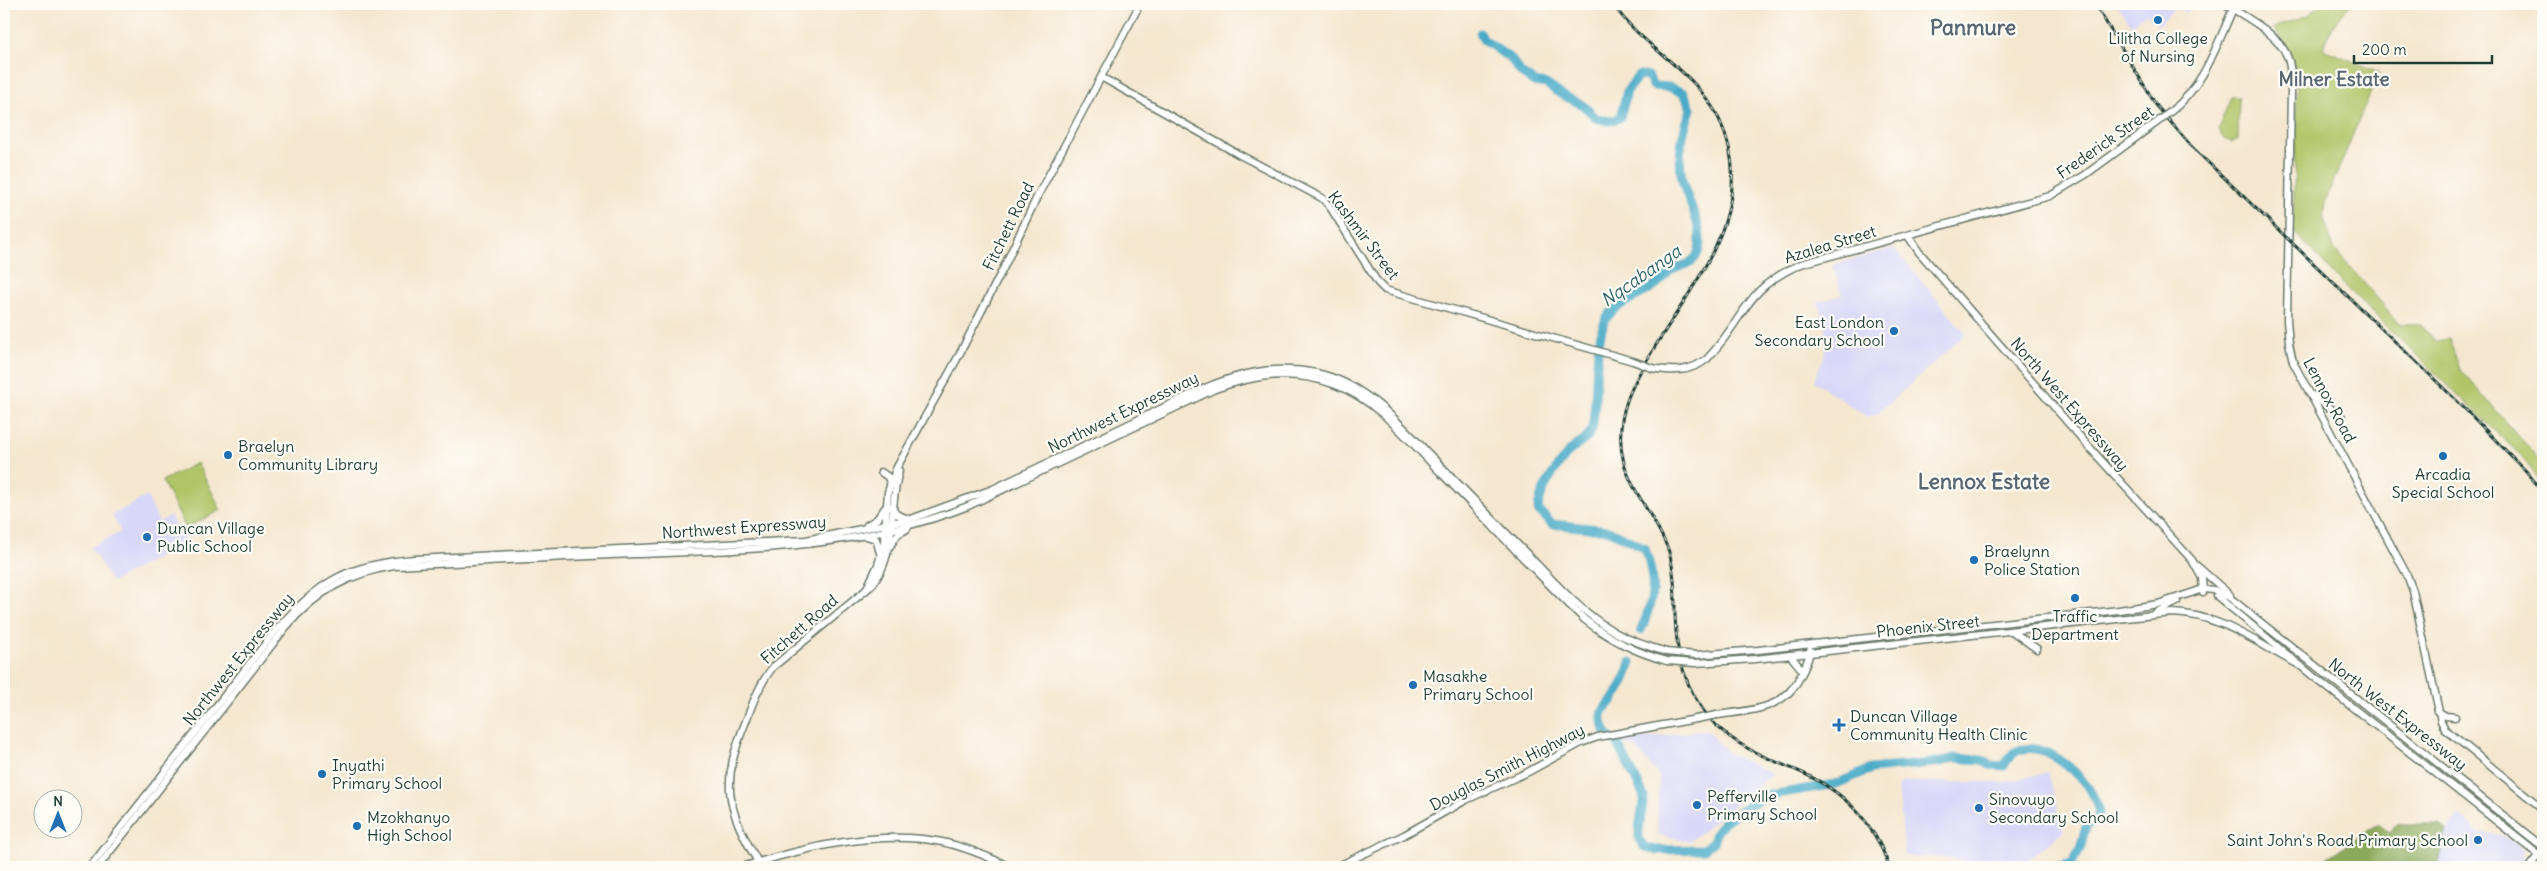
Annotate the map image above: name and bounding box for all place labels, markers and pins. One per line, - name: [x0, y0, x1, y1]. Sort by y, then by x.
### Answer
- marker: Lilitha College of Nursing: [2152, 14, 2164, 26]
- place label: Lilitha College of Nursing: [2108, 28, 2208, 66]
- place label: East London Secondary School: [1754, 312, 1884, 350]
- marker: East London Secondary School: [1888, 325, 1900, 337]
- place label: Braelyn Community Library: [238, 436, 378, 474]
- marker: Braelyn Community Library: [222, 449, 234, 461]
- marker: Arcadia Special School: [2437, 450, 2449, 462]
- place label: Arcadia Special School: [2392, 464, 2494, 502]
- place label: Duncan Village Public School: [157, 518, 265, 556]
- marker: Duncan Village Public School: [141, 531, 153, 543]
- place label: Braelynn Police Station: [1984, 541, 2080, 579]
- marker: Braelynn Police Station: [1968, 554, 1980, 566]
- marker: Traffic Department: [2069, 592, 2081, 604]
- place label: Traffic Department: [2031, 606, 2119, 644]
- place label: Masakhe Primary School: [1423, 666, 1533, 704]
- marker: Masakhe Primary School: [1407, 679, 1419, 691]
- place label: Duncan Village Community Health Clinic: [1850, 706, 2028, 744]
- marker: Duncan Village Community Health Clinic: [1832, 718, 1846, 732]
- place label: Inyathi Primary School: [332, 755, 442, 793]
- marker: Inyathi Primary School: [316, 768, 328, 780]
- place label: Pefferville Primary School: [1707, 786, 1817, 824]
- place label: Sinovuyo Secondary School: [1989, 789, 2119, 827]
- marker: Pefferville Primary School: [1691, 799, 1703, 811]
- marker: Sinovuyo Secondary School: [1973, 802, 1985, 814]
- place label: Mzokhanyo High School: [367, 807, 452, 845]
- marker: Mzokhanyo High School: [351, 820, 363, 832]
- place label: Saint John's Road Primary School: [2227, 830, 2468, 850]
- marker: Saint John's Road Primary School: [2472, 834, 2484, 846]

